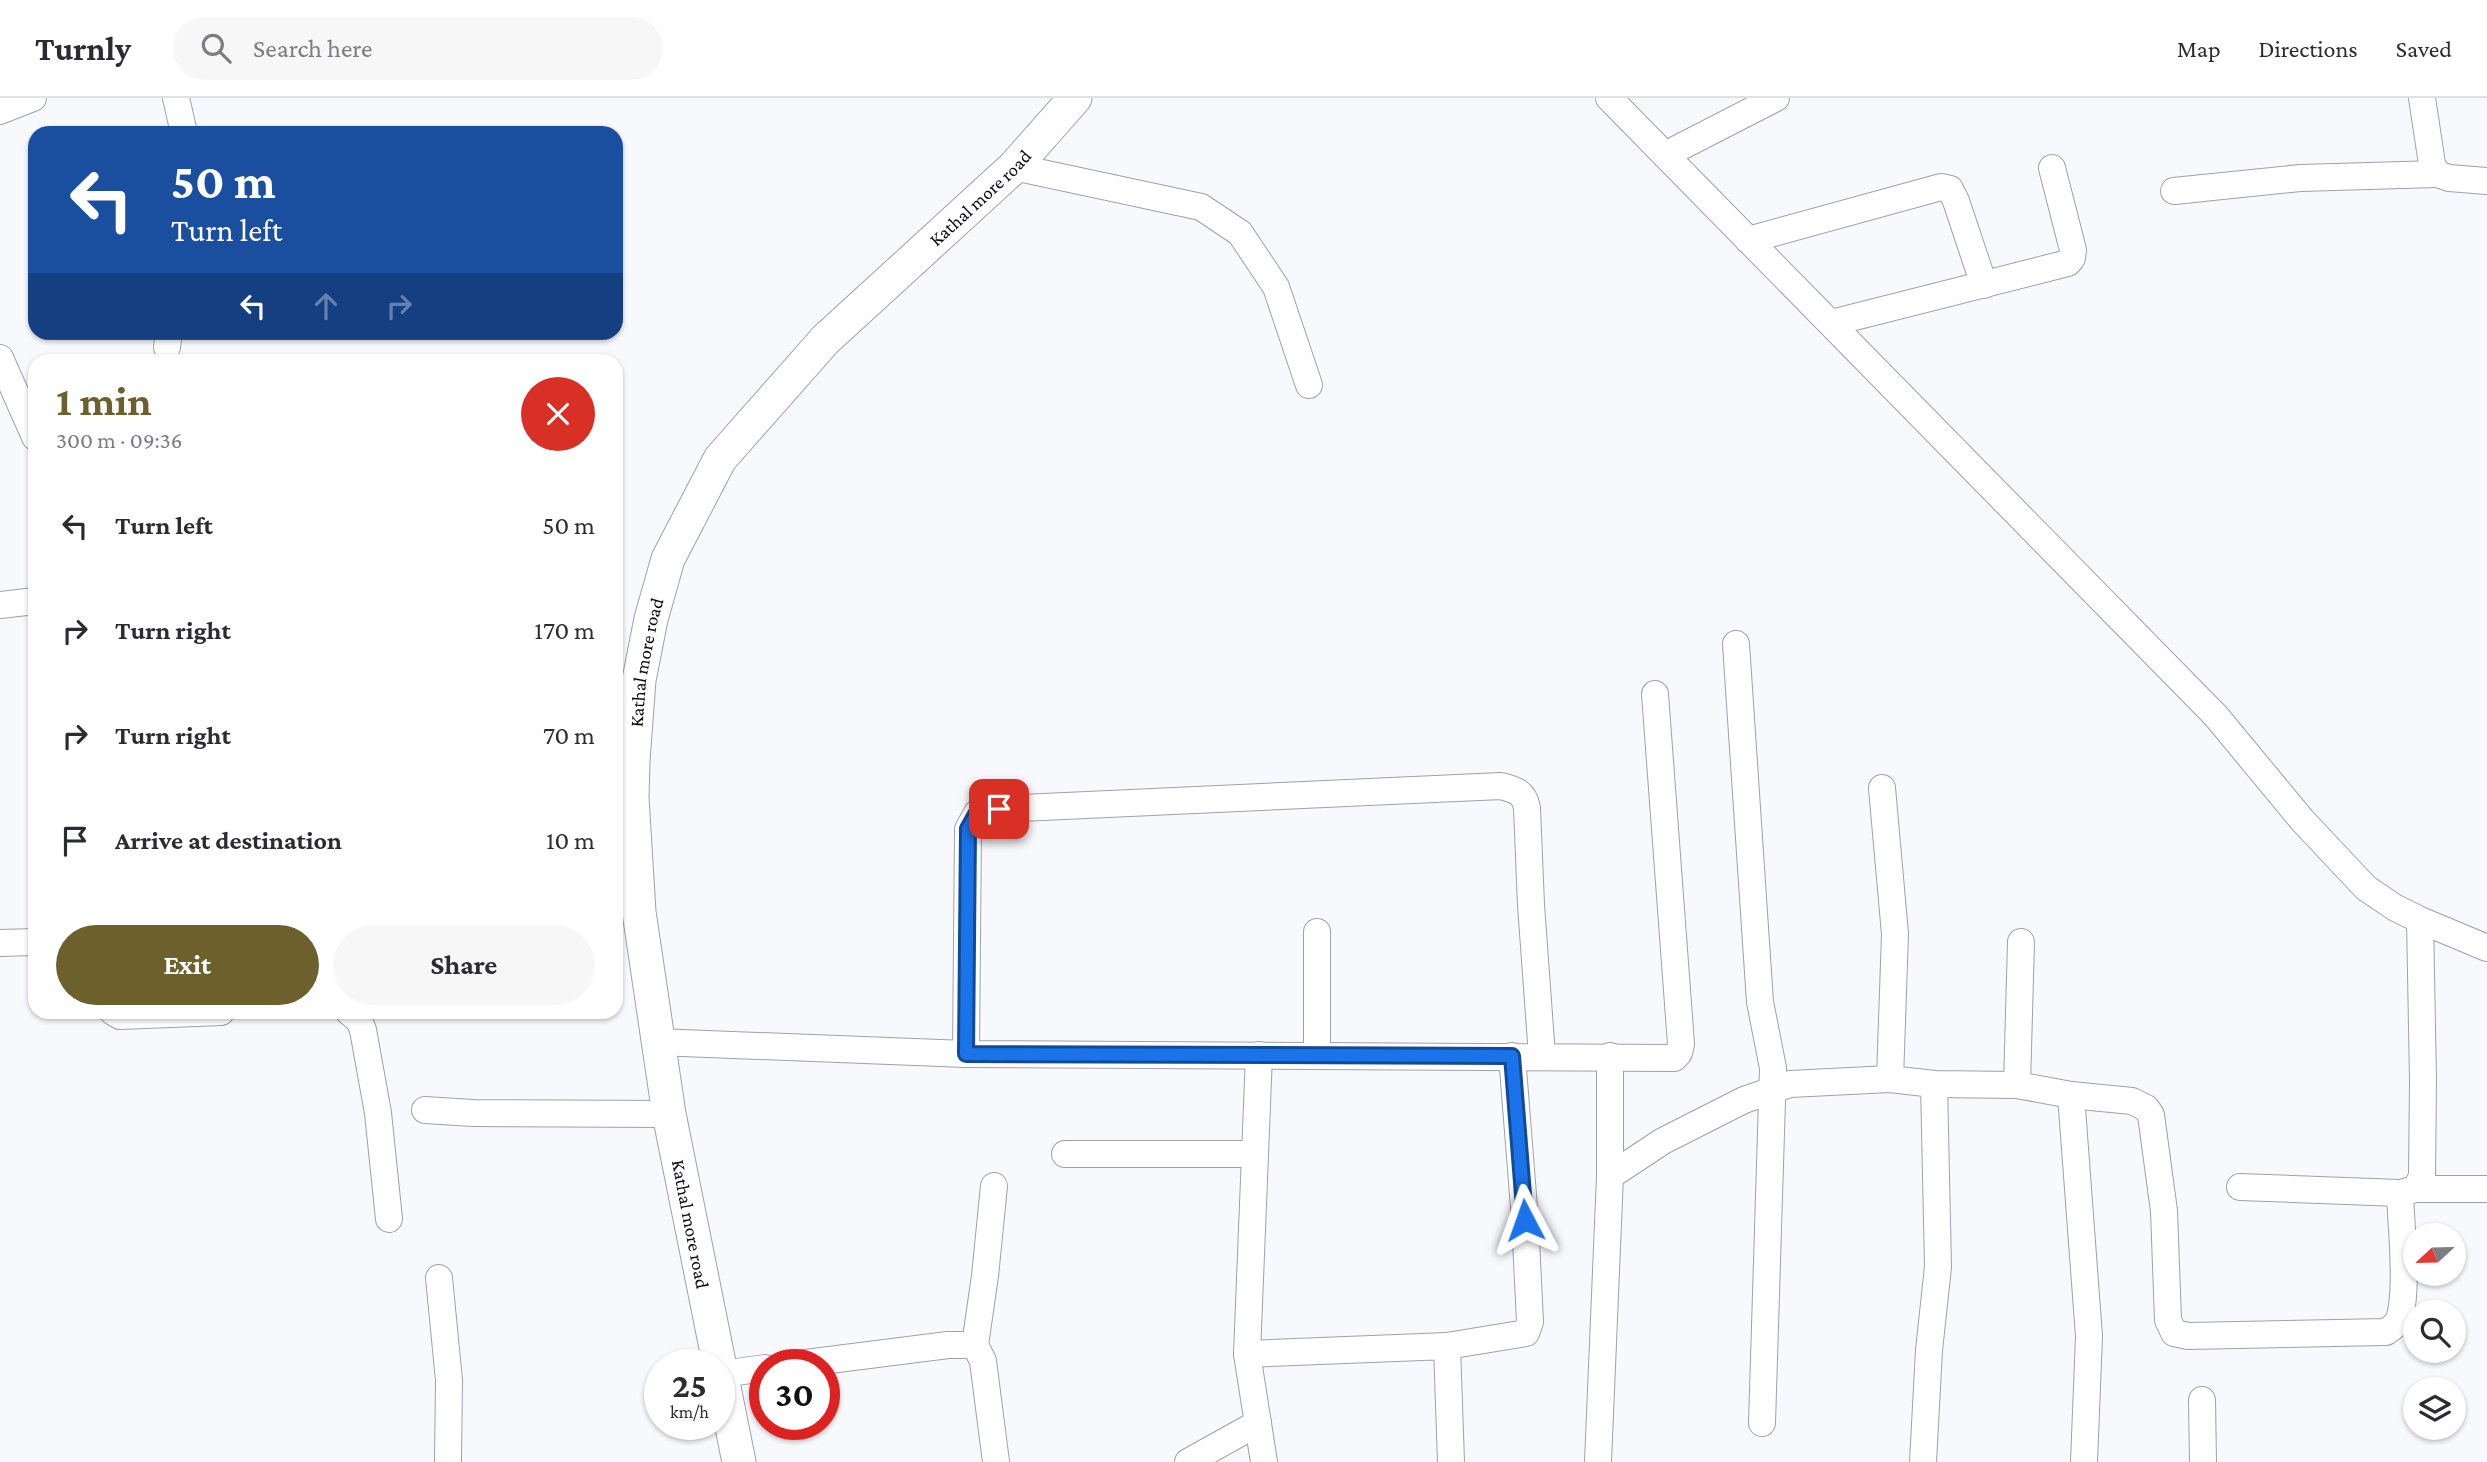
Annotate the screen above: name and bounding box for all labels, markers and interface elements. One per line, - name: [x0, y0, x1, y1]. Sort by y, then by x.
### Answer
- search box: [173, 17, 663, 80]
- icon: search: [197, 29, 235, 67]
- text: Turnly: [35, 30, 131, 67]
- text: Search here: [253, 34, 372, 63]
- text: Map: [2177, 35, 2221, 62]
- text: Directions: [2259, 35, 2358, 62]
- text: Saved: [2396, 35, 2452, 62]
- street label: Kathal more road: [925, 146, 1035, 250]
- icon: left: [56, 154, 147, 245]
- text: 50 m: [171, 154, 276, 209]
- text: Turn left: [171, 212, 282, 248]
- icon: left: [234, 287, 272, 325]
- icon: ahead: [307, 287, 345, 325]
- icon: right: [380, 287, 418, 325]
- text: 1 min: [56, 377, 152, 424]
- button: close: [521, 377, 595, 451]
- text: 300 m · 09:36: [56, 427, 182, 453]
- icon: left: [56, 507, 94, 545]
- text: Turn left: [115, 511, 213, 540]
- text: 50 m: [542, 511, 595, 540]
- street label: Kathal more road: [626, 595, 668, 728]
- icon: right: [56, 612, 94, 650]
- text: Turn right: [115, 616, 231, 645]
- text: 170 m: [534, 616, 595, 645]
- icon: right: [56, 717, 94, 755]
- text: Turn right: [115, 721, 231, 750]
- text: 70 m: [543, 721, 595, 750]
- pin: [969, 779, 1029, 839]
- icon: arrive: [980, 790, 1018, 828]
- icon: arrive: [56, 822, 94, 860]
- text: Arrive at destination: [115, 826, 342, 855]
- text: 10 m: [546, 826, 595, 855]
- button: Exit: [56, 925, 319, 1005]
- button: Share: [333, 925, 595, 1005]
- street label: Kathal more road: [668, 1158, 713, 1290]
- position arrow: [1488, 1183, 1562, 1257]
- north arrow: [2403, 1223, 2466, 1286]
- map controls: [2403, 1223, 2466, 1440]
- button: search: [2403, 1300, 2466, 1363]
- speed limit sign: 30: [749, 1349, 840, 1440]
- text: 25: [672, 1366, 707, 1405]
- button: layers: [2403, 1377, 2466, 1440]
- text: km/h: [670, 1402, 709, 1422]

